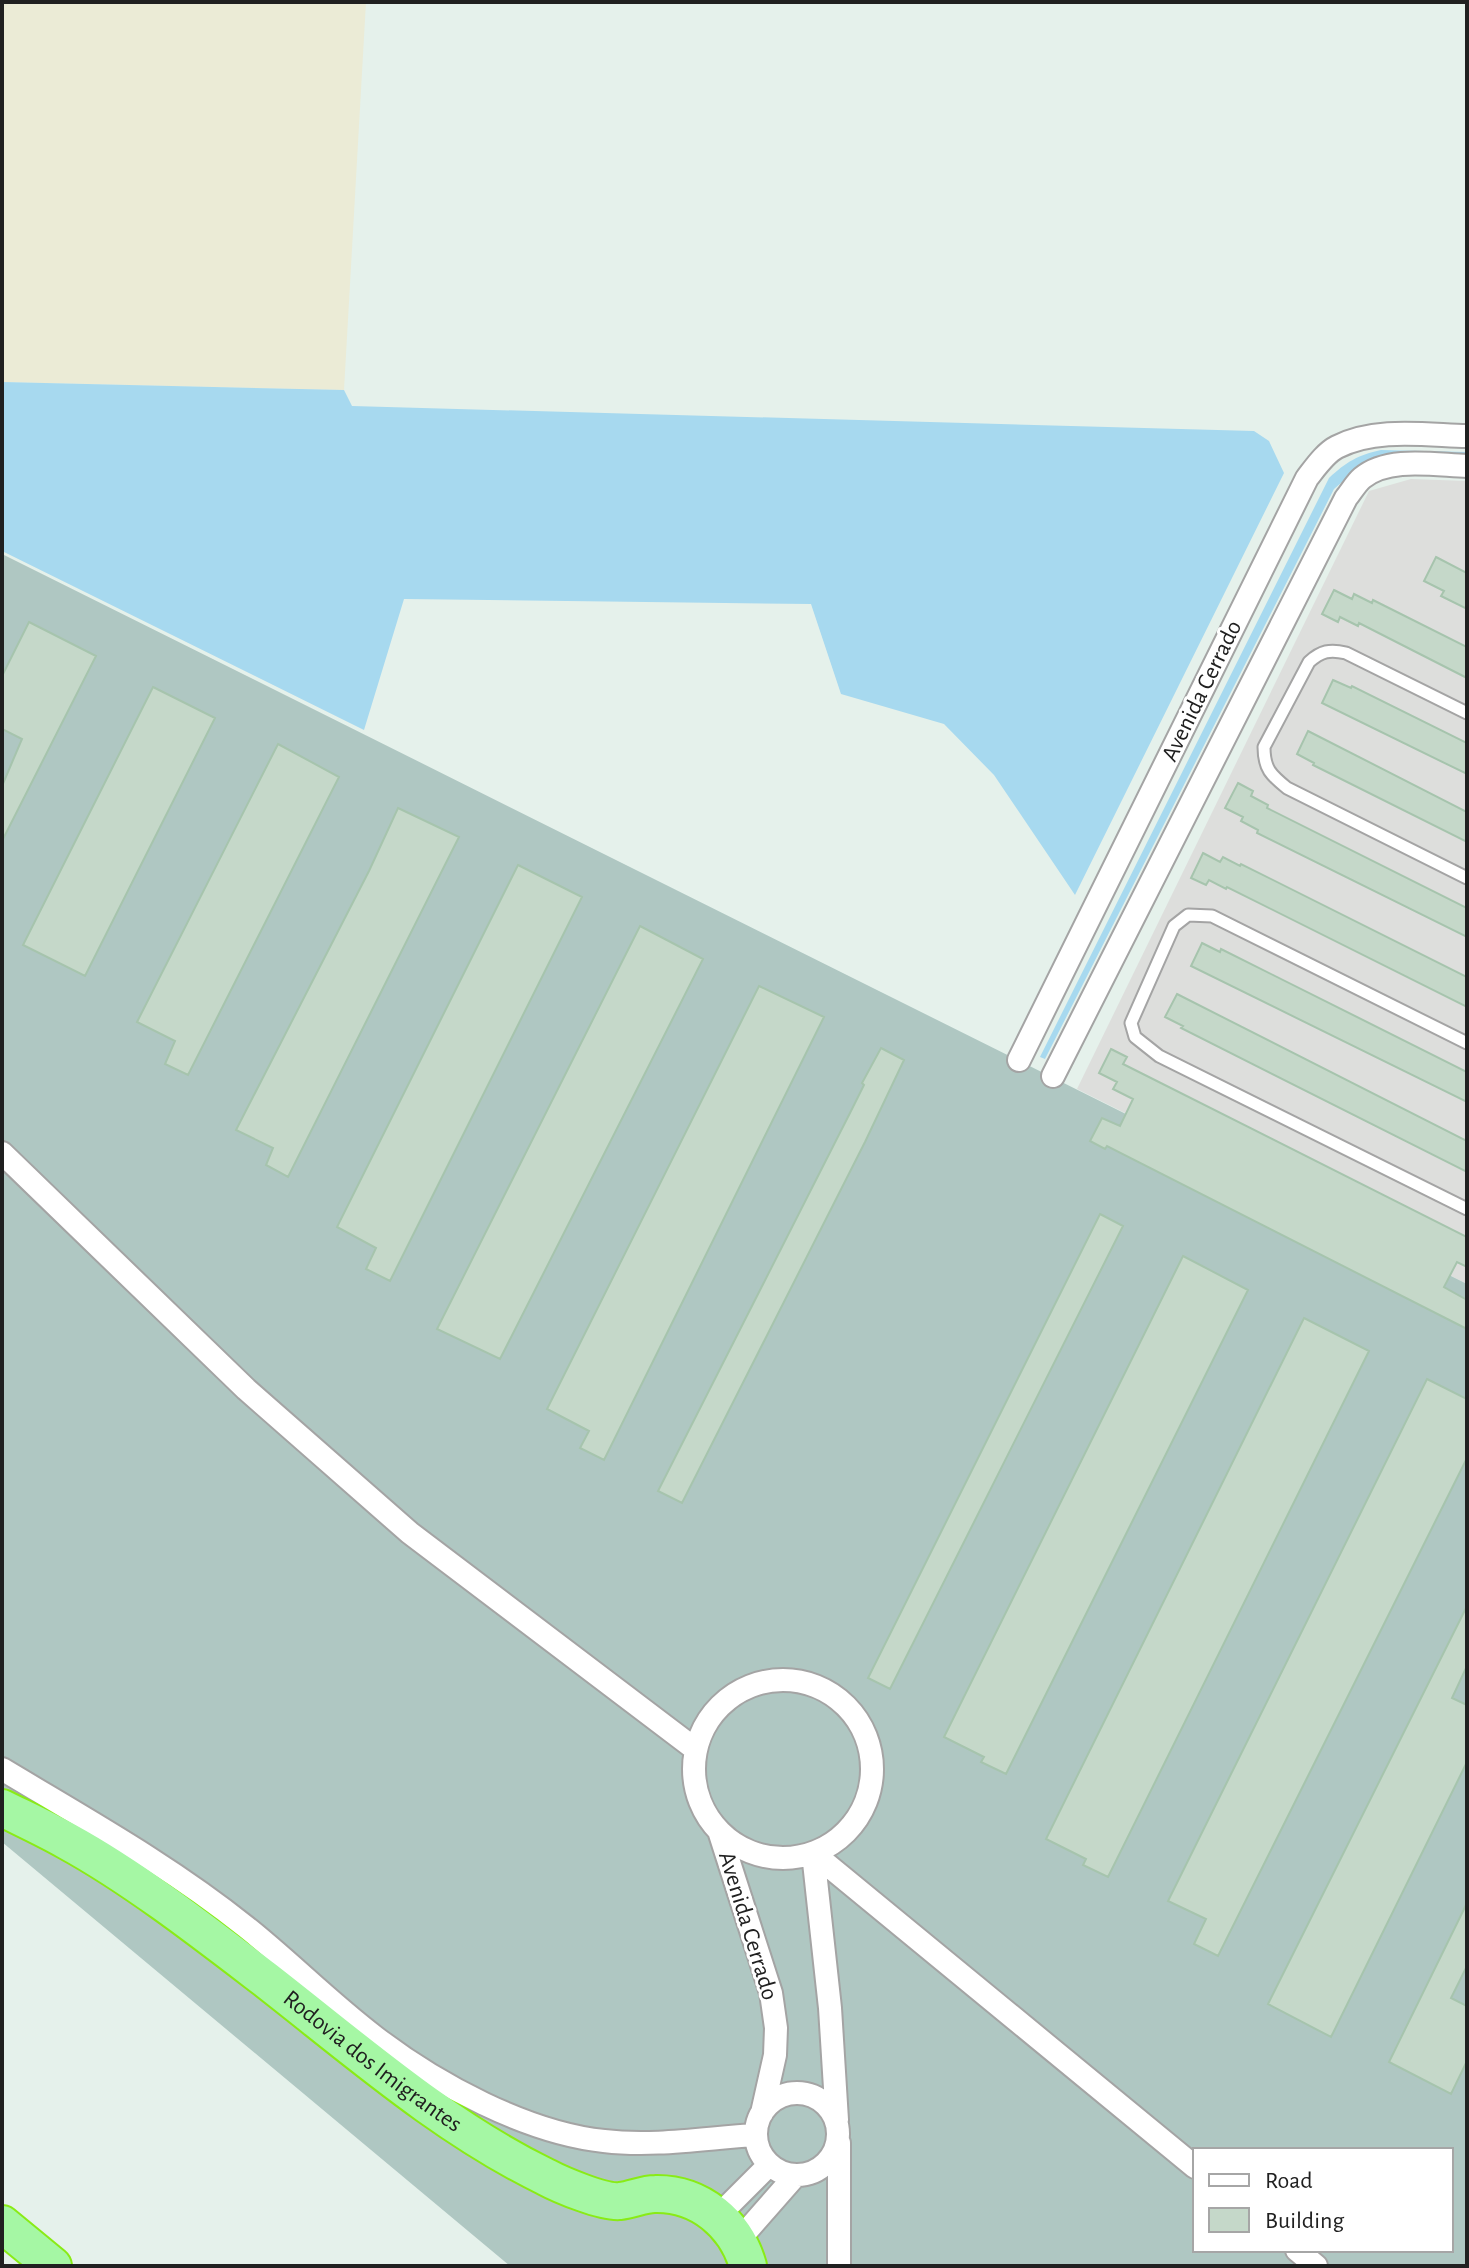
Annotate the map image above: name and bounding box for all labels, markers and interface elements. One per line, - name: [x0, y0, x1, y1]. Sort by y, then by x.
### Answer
- street label: Avenida Cerrado: [1158, 617, 1246, 765]
- street label: Avenida Cerrado: [714, 1849, 782, 2003]
- street label: Rodovia dos Imigrantes: [279, 1986, 466, 2137]
- legend: [1193, 2148, 1453, 2252]
- text: Road: [1265, 2169, 1313, 2193]
- text: Building: [1265, 2209, 1344, 2233]

